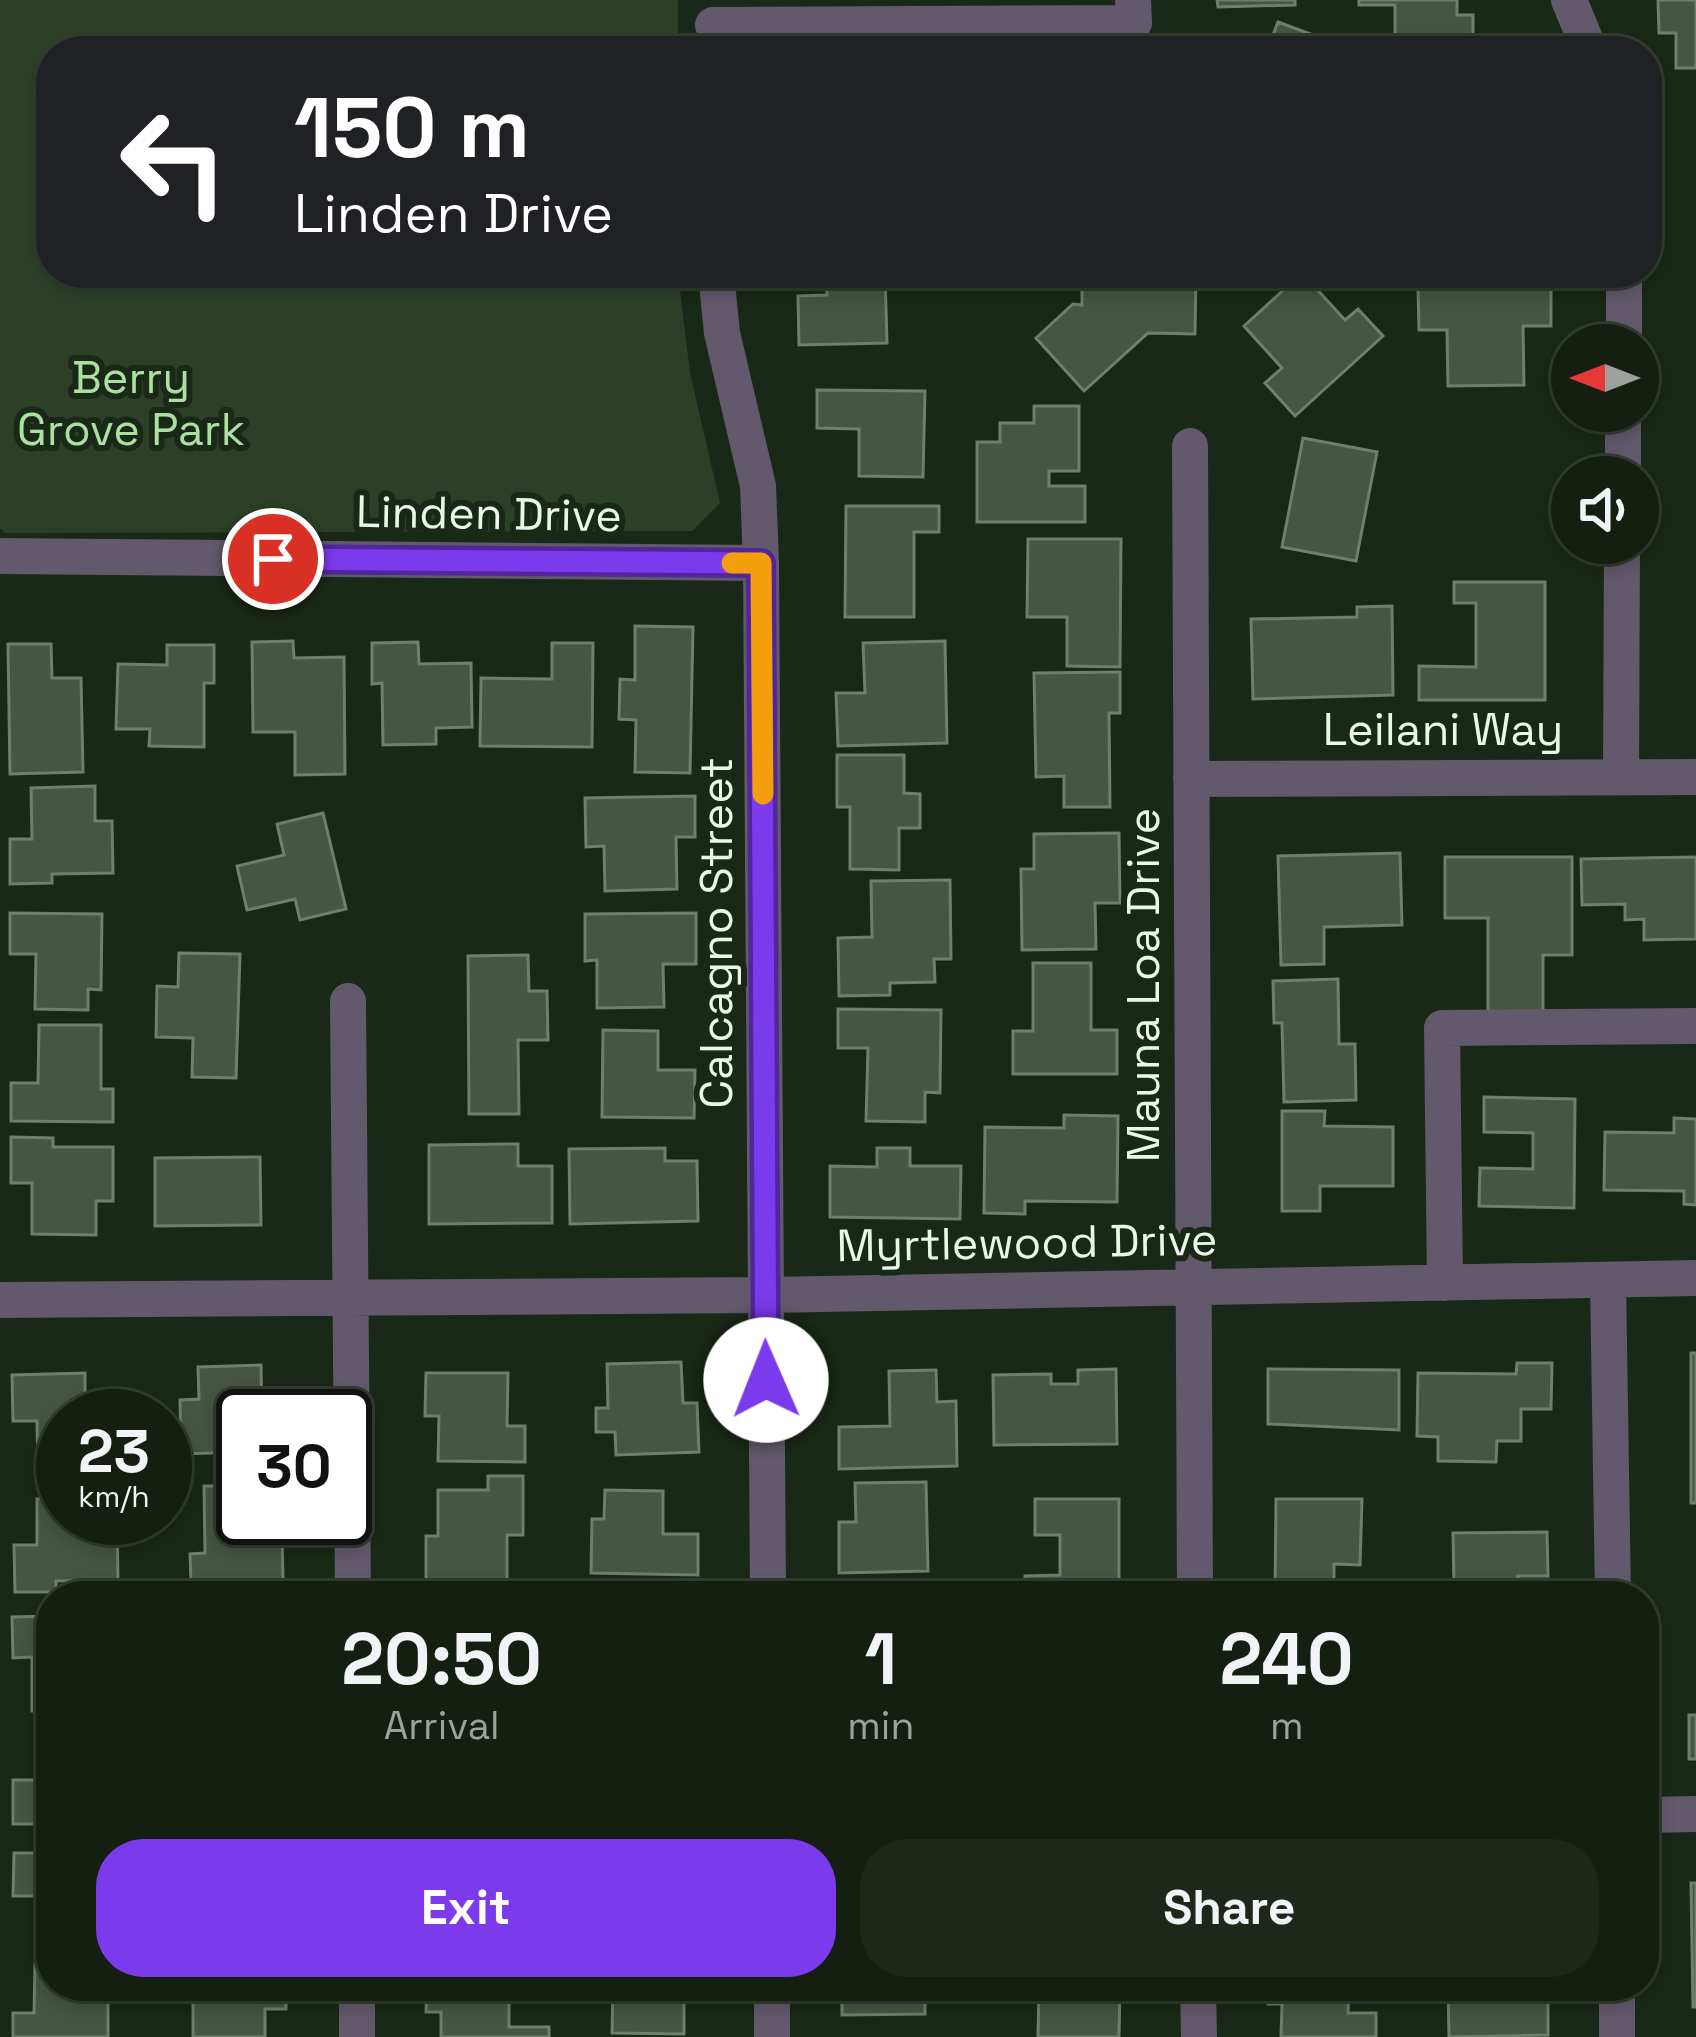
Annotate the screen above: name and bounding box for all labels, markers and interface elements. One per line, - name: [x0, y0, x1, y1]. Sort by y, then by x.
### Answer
- text: 150 m: [294, 74, 530, 182]
- icon: left: [96, 84, 252, 240]
- text: Linden Drive: [294, 179, 613, 248]
- north arrow: [1551, 324, 1659, 432]
- map controls: [1551, 324, 1659, 564]
- park label: Berry Grove Park: [17, 349, 245, 458]
- button: sound: [1551, 456, 1659, 564]
- street label: Linden Drive: [356, 483, 622, 544]
- pin: [222, 508, 324, 610]
- icon: arrive: [240, 526, 306, 592]
- street label: Leilani Way: [1323, 701, 1563, 758]
- street label: Calcagno Street: [688, 757, 745, 1109]
- street label: Mauna Loa Drive: [1115, 808, 1172, 1162]
- street label: Myrtlewood Drive: [836, 1211, 1218, 1274]
- position arrow: [703, 1317, 829, 1443]
- speed limit sign: 30: [216, 1389, 372, 1545]
- text: 23: [78, 1413, 150, 1490]
- text: km/h: [78, 1477, 150, 1516]
- text: 20:50: [341, 1613, 542, 1705]
- text: 1: [865, 1613, 897, 1705]
- text: 240: [1220, 1613, 1354, 1705]
- text: Arrival: [384, 1701, 500, 1750]
- text: min: [847, 1701, 914, 1750]
- text: m: [1270, 1701, 1303, 1750]
- button: Exit: [96, 1839, 836, 1977]
- button: Share: [860, 1839, 1599, 1977]

